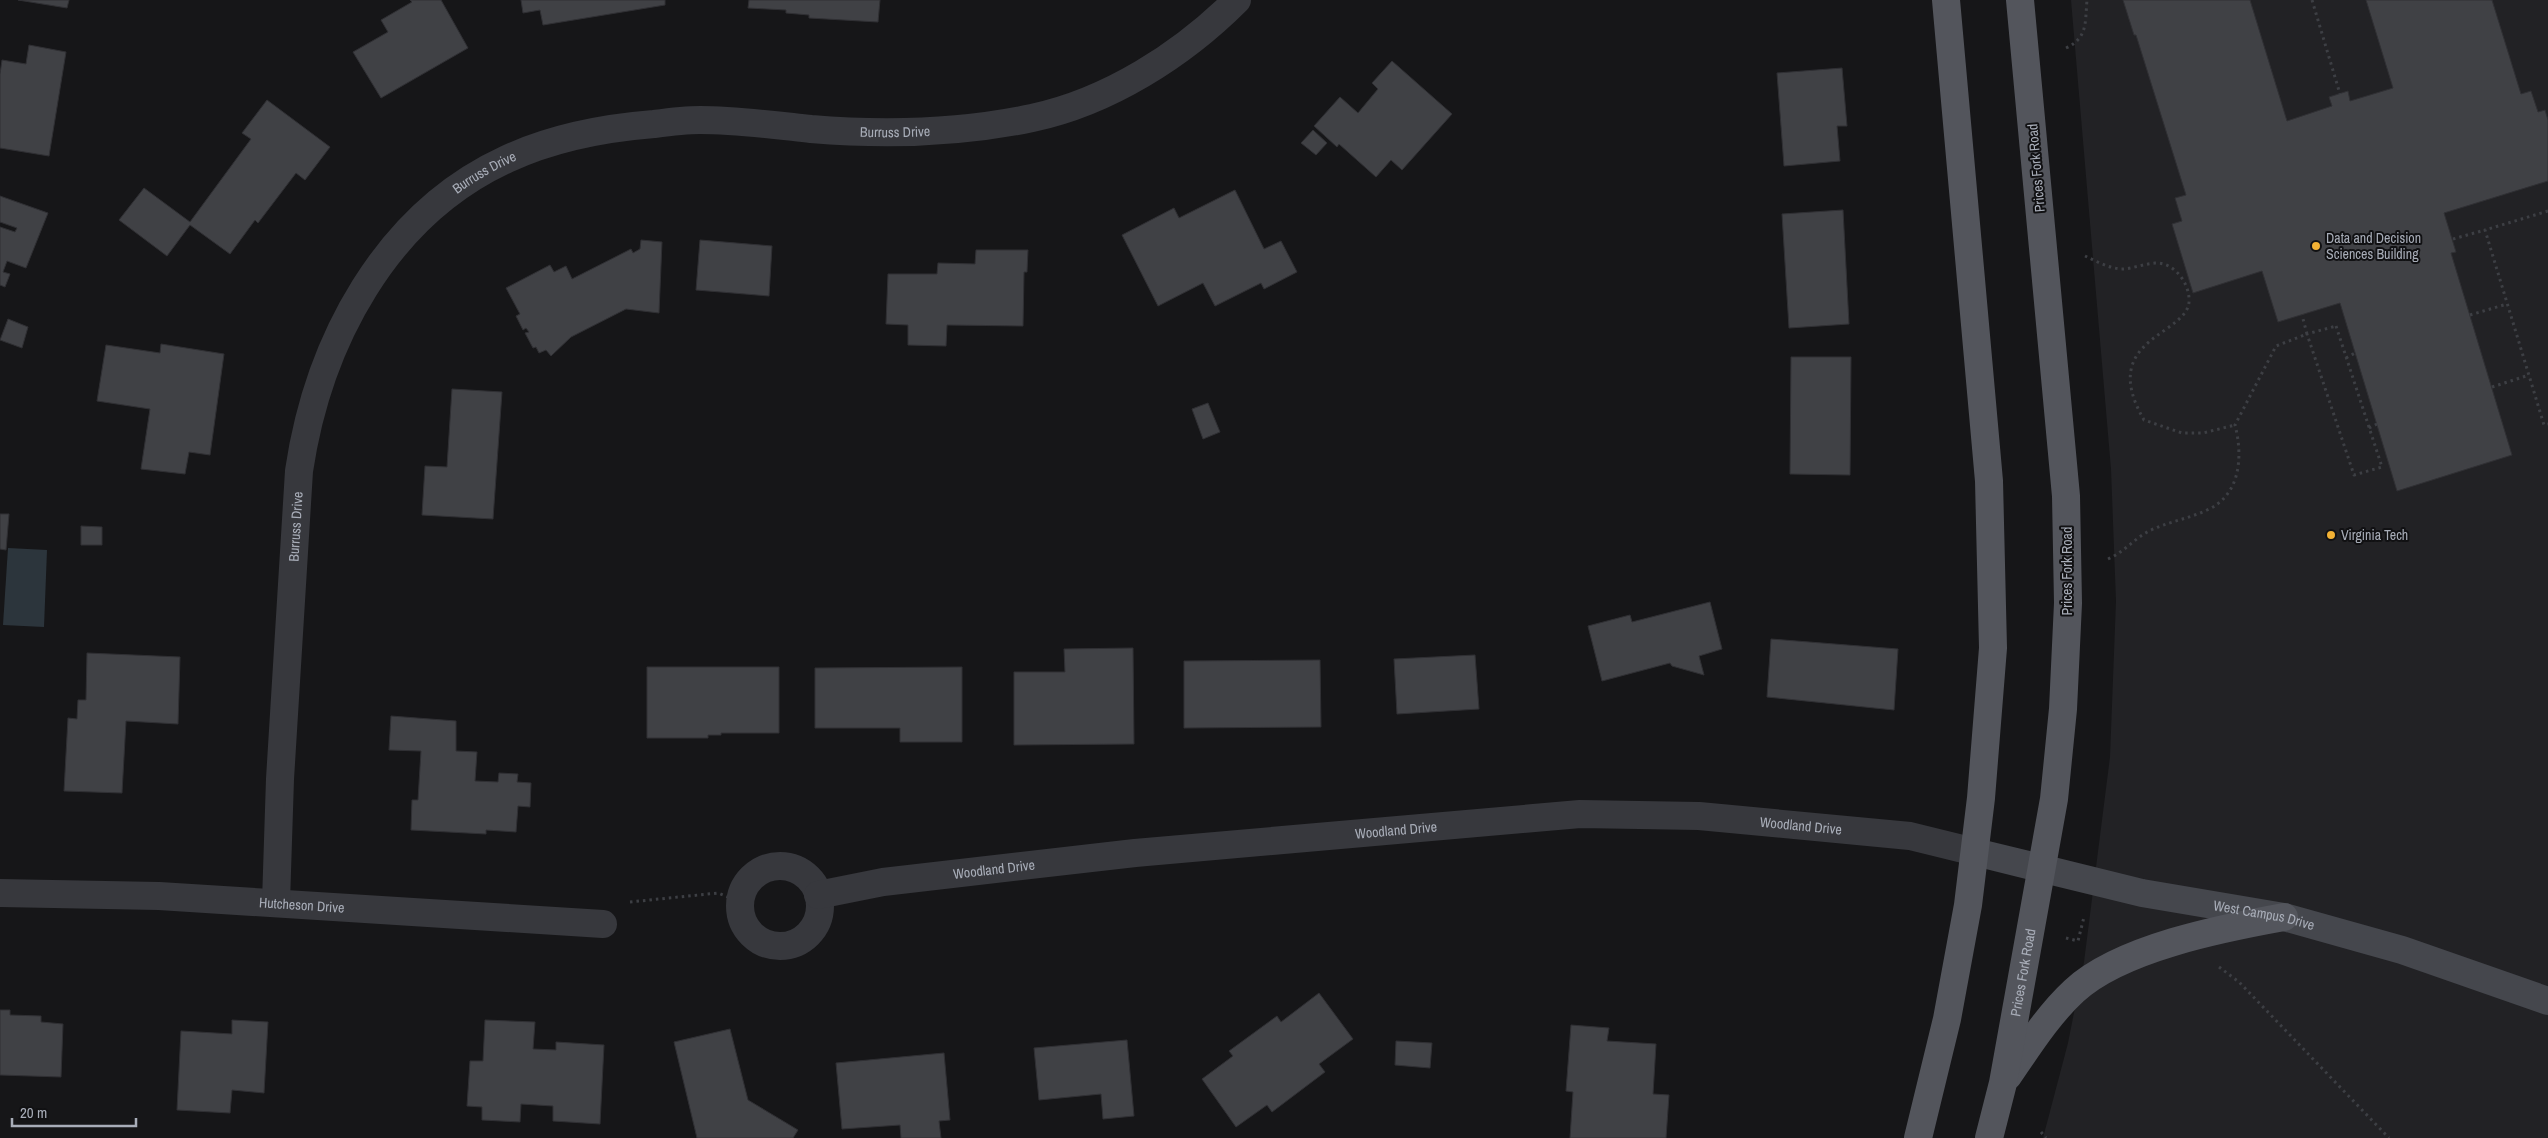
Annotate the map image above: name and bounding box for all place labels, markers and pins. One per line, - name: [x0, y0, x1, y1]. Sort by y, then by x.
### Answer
- place label: Data and Decision Sciences Building: [2326, 229, 2421, 263]
- marker: Data and Decision Sciences Building: [2310, 240, 2322, 252]
- place label: Virginia Tech: [2341, 526, 2408, 544]
- marker: Virginia Tech: [2325, 529, 2337, 541]

